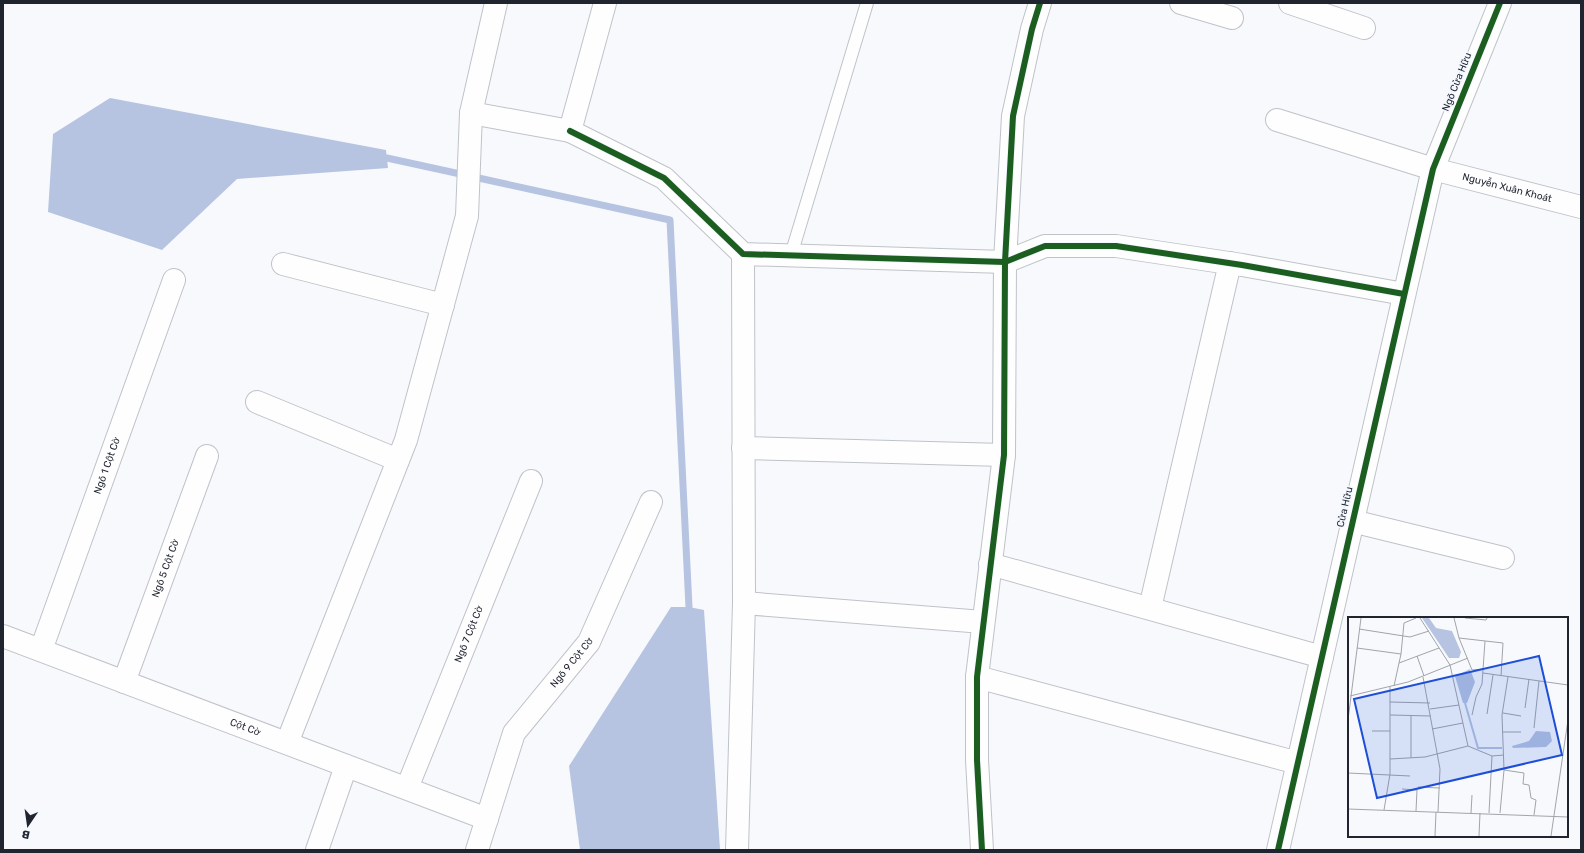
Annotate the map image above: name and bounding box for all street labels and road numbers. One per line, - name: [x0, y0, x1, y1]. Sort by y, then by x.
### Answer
- street label: Ngõ Cửa Hữu: [1440, 51, 1474, 113]
- street label: Nguyễn Xuân Khoát: [1461, 171, 1553, 205]
- street label: Ngõ 1 Cột Cờ: [92, 435, 123, 496]
- street label: Cửa Hữu: [1335, 486, 1355, 528]
- street label: Ngõ 5 Cột Cờ: [149, 537, 182, 599]
- street label: Ngõ 7 Cột Cờ: [452, 603, 486, 664]
- street label: Ngõ 9 Cột Cờ: [548, 635, 596, 690]
- street label: Cột Cờ: [228, 716, 263, 739]

